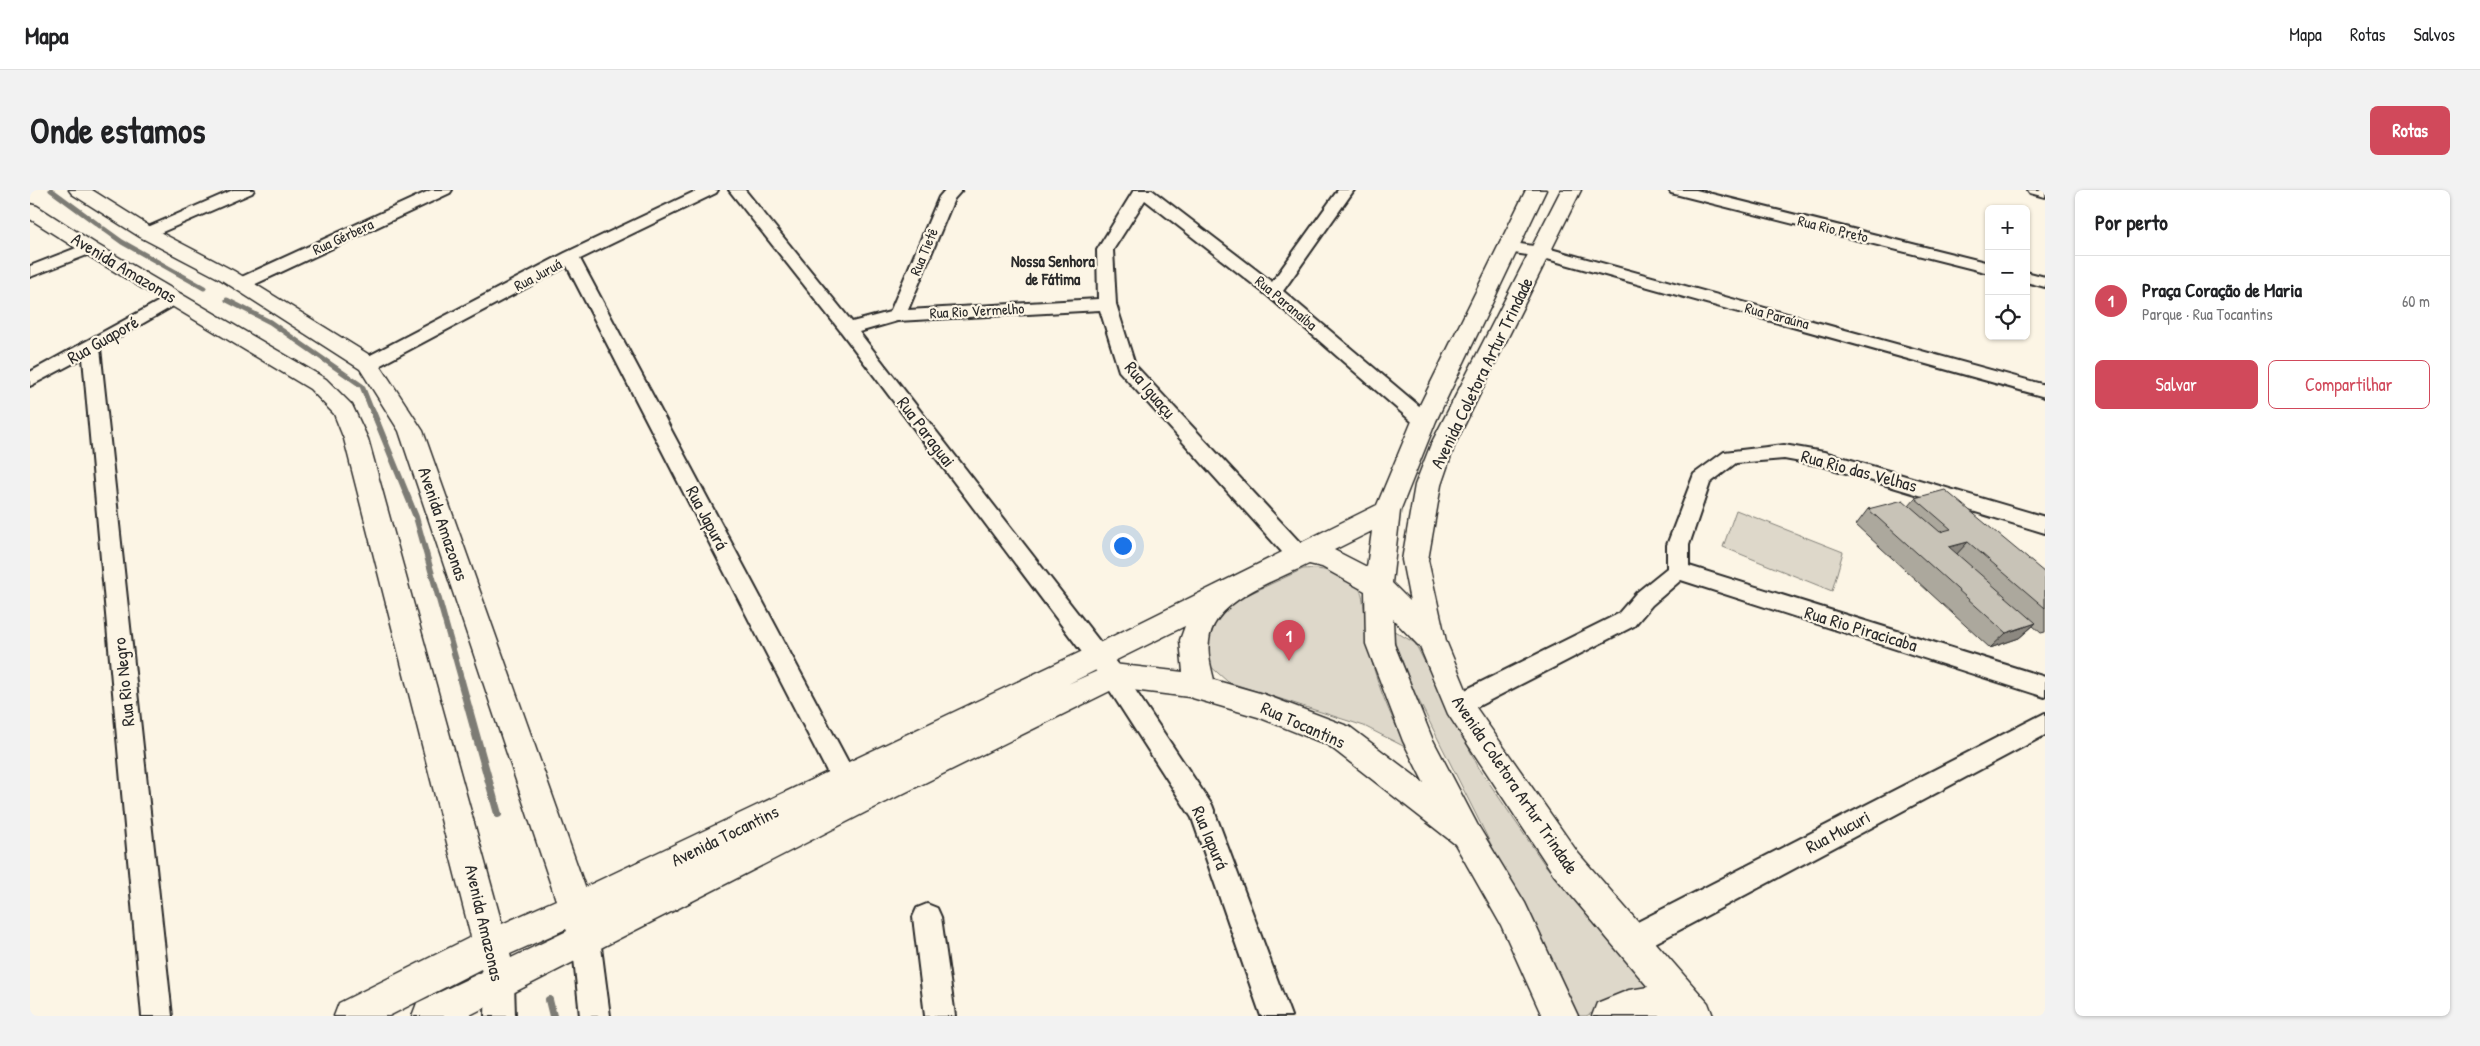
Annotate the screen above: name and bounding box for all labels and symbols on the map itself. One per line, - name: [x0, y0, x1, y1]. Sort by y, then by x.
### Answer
- street label: Rua Rio Preto: [1796, 210, 1871, 247]
- street label: Rua Gérbera: [309, 213, 377, 260]
- street label: Rua Tietê: [904, 225, 943, 279]
- street label: Avenida Amazonas: [67, 226, 182, 309]
- district label: Nossa Senhora de Fátima: [1011, 250, 1096, 290]
- street label: Rua Juruá: [510, 253, 565, 296]
- street label: Rua Paranaíba: [1251, 270, 1322, 335]
- street label: Avenida Coletora Artur Trindade: [1424, 273, 1539, 473]
- street label: Rua Paraúna: [1743, 297, 1812, 334]
- street label: Rua Rio Vermelho: [929, 298, 1025, 323]
- street label: Rua Guaporé: [63, 309, 143, 370]
- street label: Rua Iguaçu: [1119, 356, 1182, 423]
- street label: Rua Paraguai: [892, 391, 961, 472]
- street label: Rua Rio das Velhas: [1798, 443, 1920, 498]
- street label: Avenida Amazonas: [412, 464, 475, 584]
- street label: Rua Japurá: [680, 481, 735, 554]
- your location: [1110, 533, 1136, 559]
- street label: Rua Rio Piracicaba: [1802, 600, 1920, 657]
- pin: 1: [1273, 620, 1305, 661]
- street label: Rua Rio Negro: [106, 636, 141, 728]
- street label: Avenida Coletora Artur Trindade: [1446, 691, 1585, 879]
- street label: Rua Tocantins: [1257, 695, 1349, 754]
- street label: Avenida Tocantins: [667, 799, 783, 872]
- street label: Rua Iapurá: [1186, 802, 1235, 873]
- street label: Rua Mucuri: [1801, 804, 1874, 859]
- street label: Avenida Amazonas: [459, 862, 510, 984]

